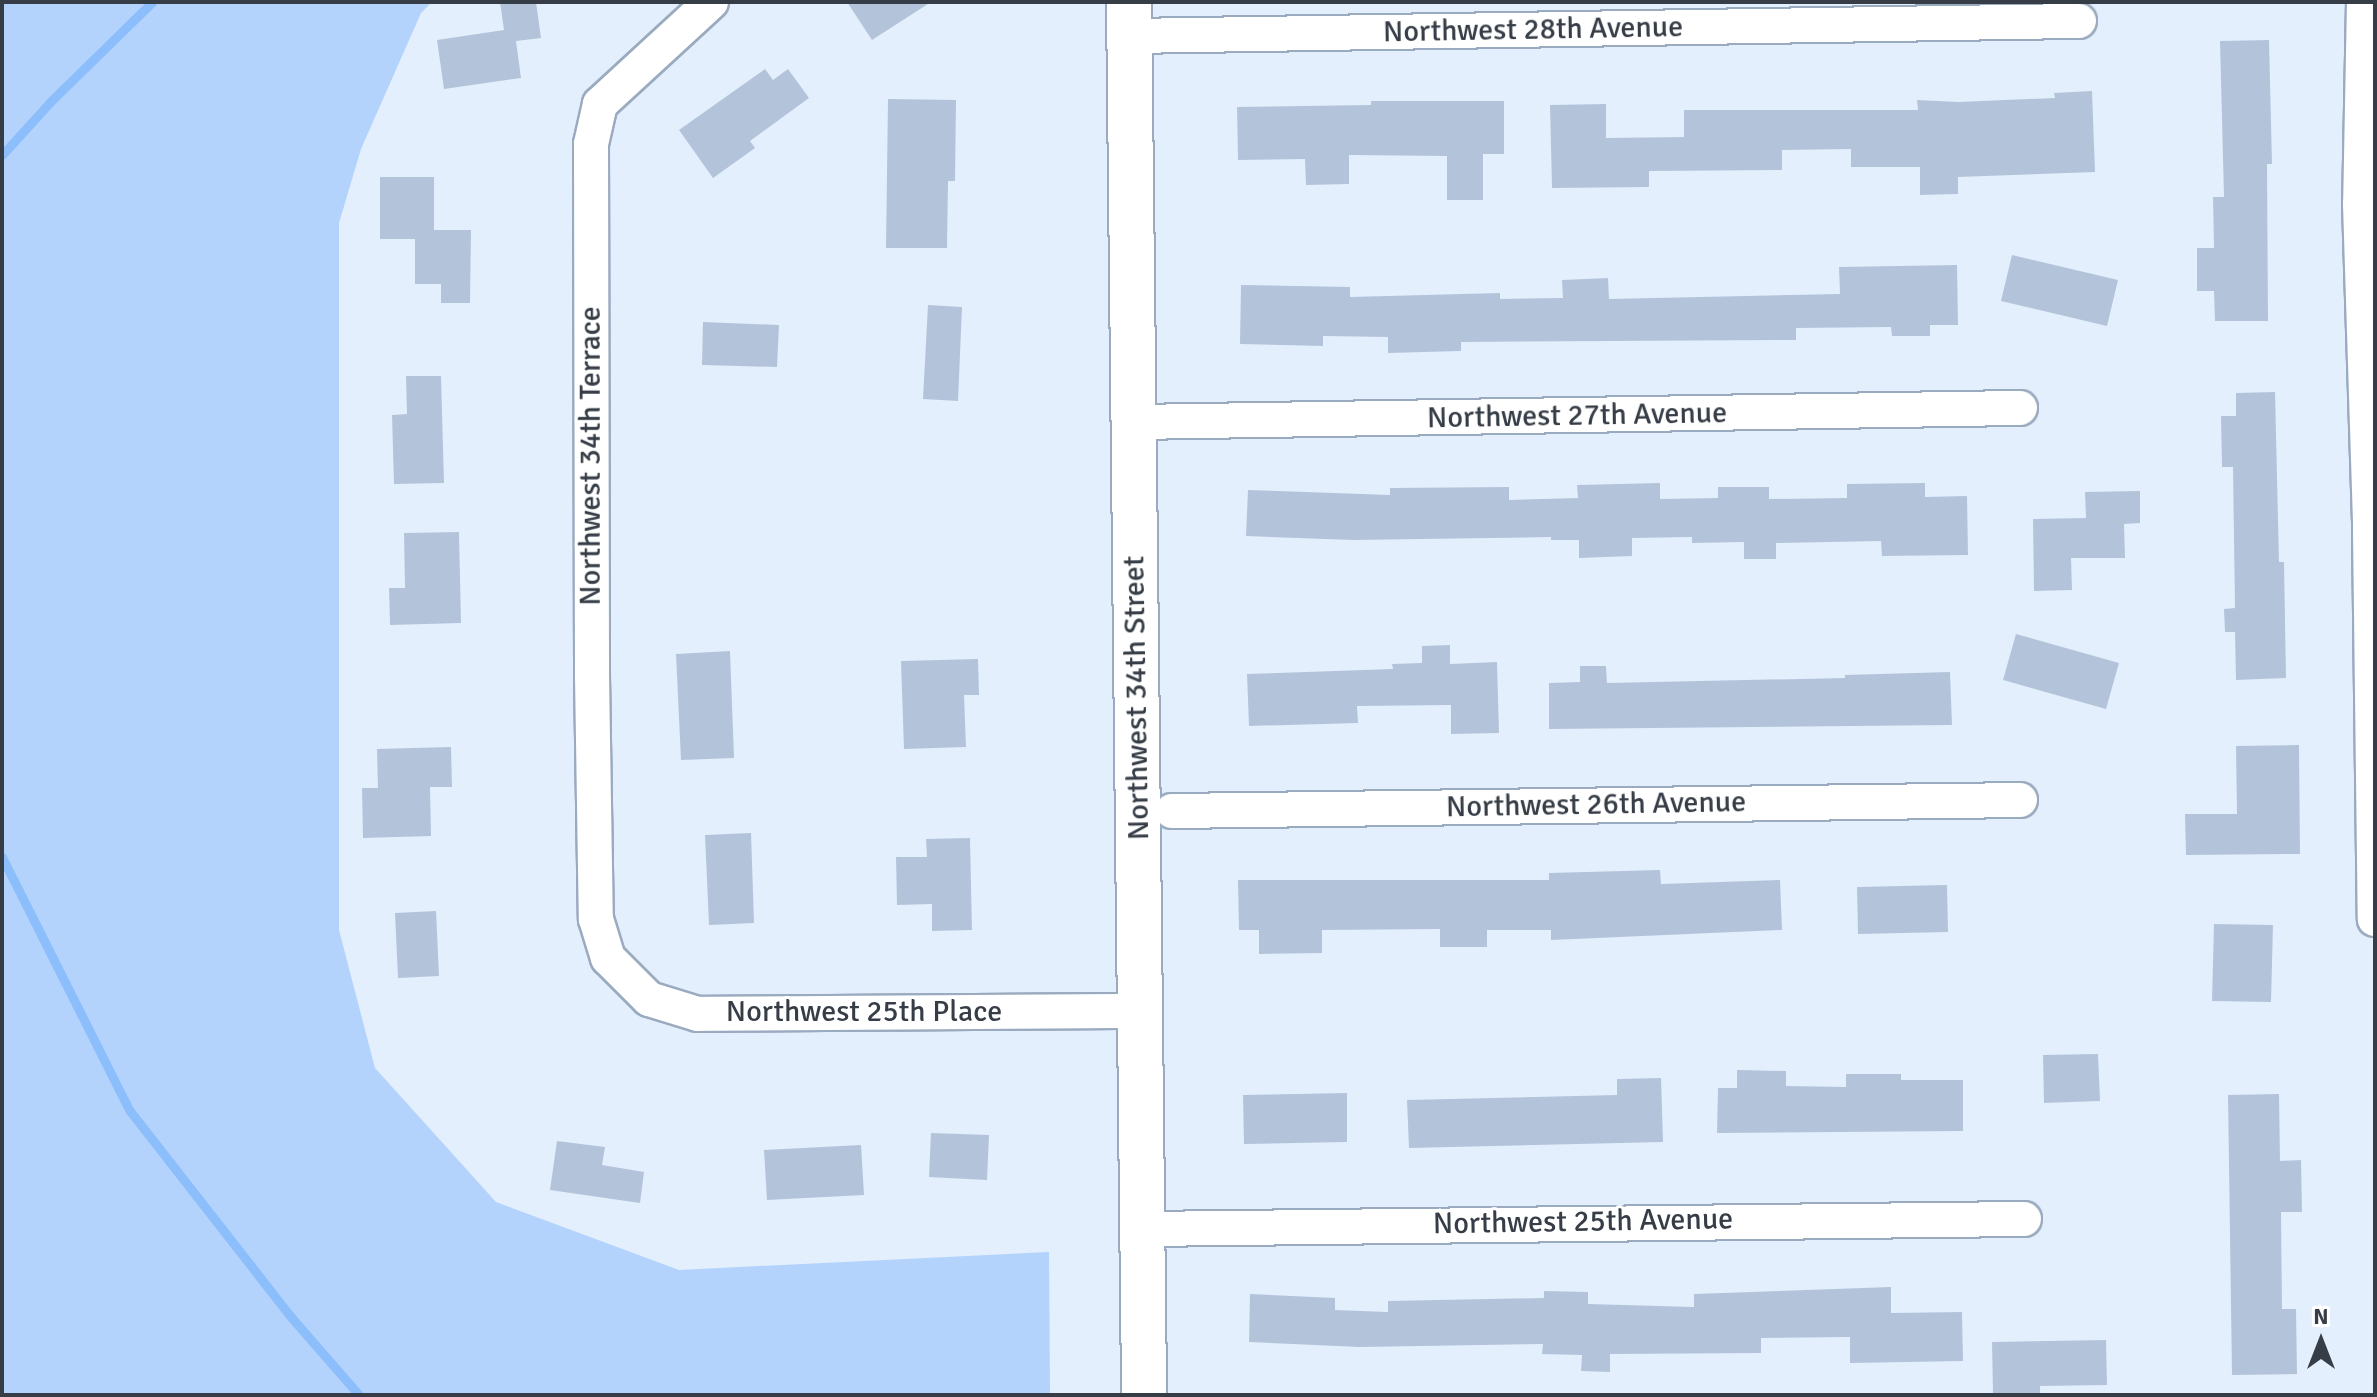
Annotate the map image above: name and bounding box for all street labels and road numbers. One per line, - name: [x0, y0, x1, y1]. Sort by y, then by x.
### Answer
- street label: Northwest 28th Avenue: [1383, 9, 1683, 51]
- street label: Northwest 34th Terrace: [573, 306, 609, 606]
- street label: Northwest 27th Avenue: [1427, 395, 1727, 437]
- street label: Northwest 34th Street: [1117, 555, 1157, 841]
- street label: Northwest 26th Avenue: [1446, 784, 1746, 826]
- street label: Northwest 25th Place: [726, 994, 1002, 1030]
- street label: Northwest 25th Avenue: [1433, 1201, 1733, 1243]

